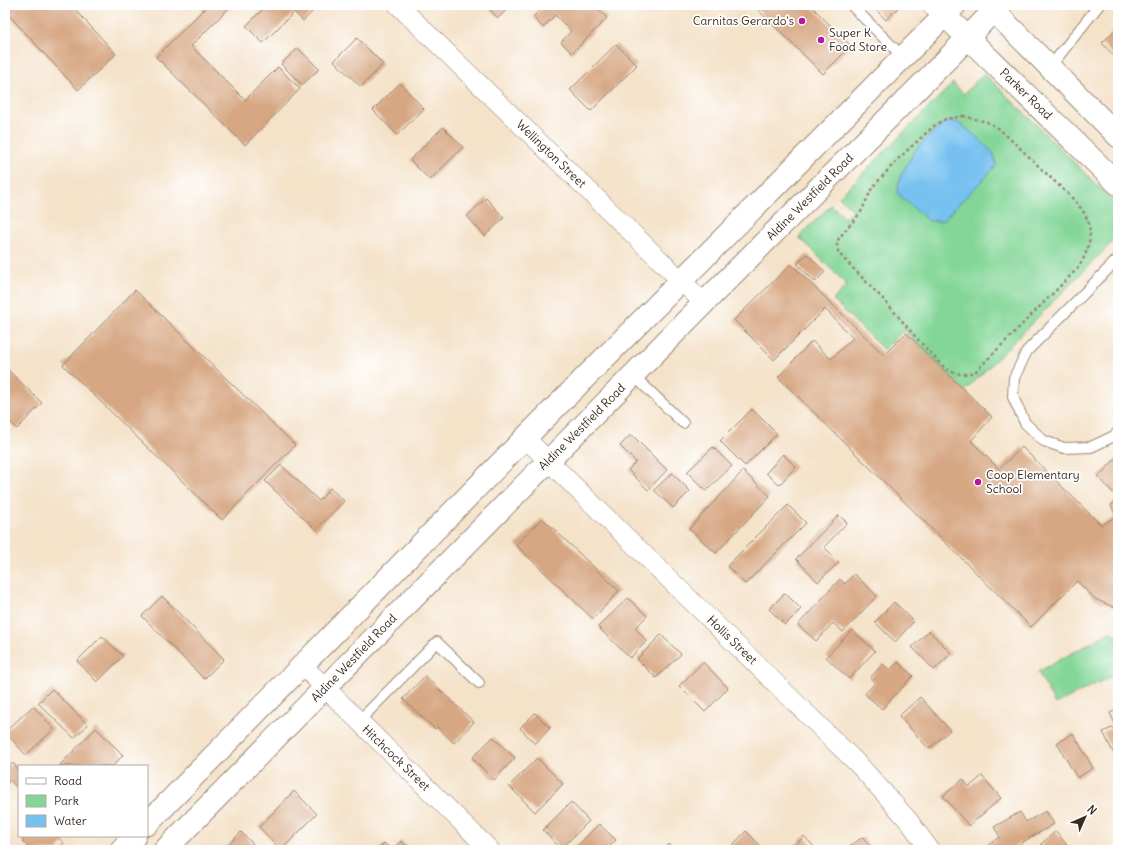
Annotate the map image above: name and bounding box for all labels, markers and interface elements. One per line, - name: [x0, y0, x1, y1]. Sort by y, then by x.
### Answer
- place label: Carnitas Gerardo's: [693, 13, 794, 28]
- marker: Carnitas Gerardo's: [797, 16, 807, 26]
- place label: Super K Food Store: [829, 25, 887, 54]
- marker: Super K Food Store: [816, 35, 826, 45]
- street label: Parker Road: [997, 65, 1056, 122]
- street label: Wellington Street: [513, 117, 589, 191]
- street label: Aldine Westfield Road: [763, 150, 856, 243]
- street label: Aldine Westfield Road: [535, 380, 628, 473]
- place label: Coop Elementary School: [986, 467, 1080, 496]
- marker: Coop Elementary School: [973, 477, 983, 487]
- street label: Aldine Westfield Road: [308, 610, 400, 705]
- street label: Hollis Street: [704, 612, 760, 667]
- street label: Hitchcock Street: [359, 722, 433, 794]
- legend: [18, 765, 148, 837]
- text: Road: [54, 773, 82, 788]
- text: Park: [54, 793, 79, 808]
- north arrow: [1065, 797, 1105, 837]
- text: N: [1084, 802, 1100, 818]
- text: Water: [54, 813, 87, 828]

